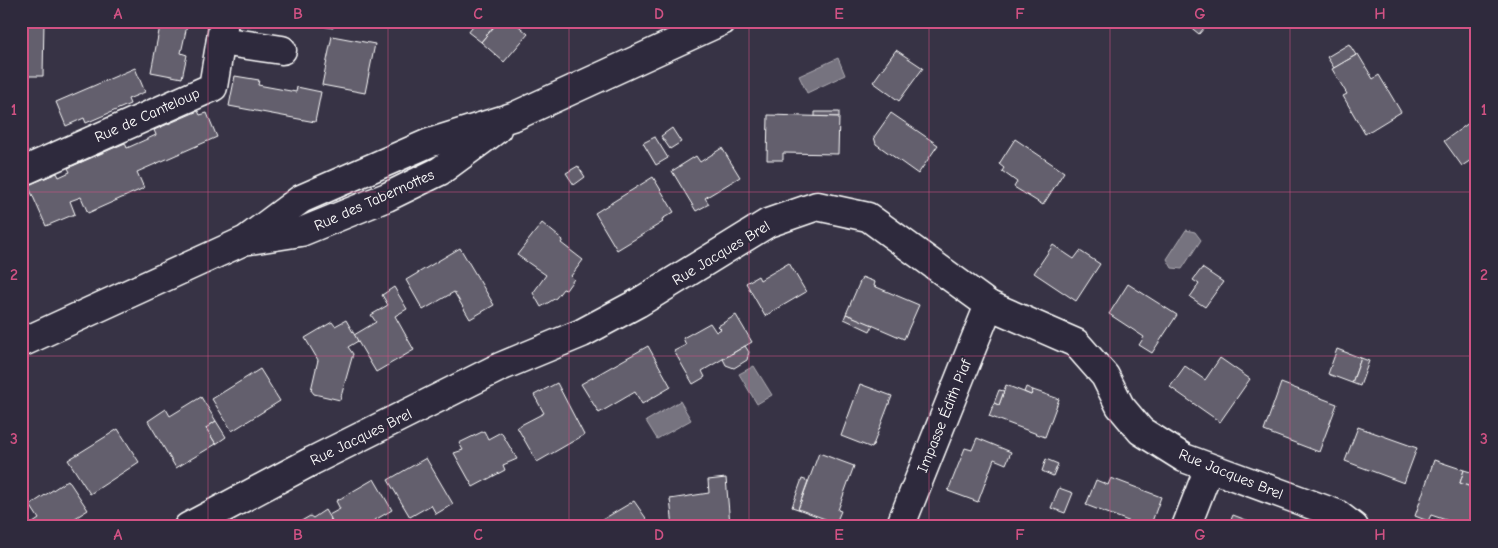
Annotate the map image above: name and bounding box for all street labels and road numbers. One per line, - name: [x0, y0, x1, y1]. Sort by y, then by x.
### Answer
- street label: Rue de Canteloup: [92, 84, 202, 146]
- street label: Rue des Tabernottes: [311, 165, 437, 235]
- street label: Rue Jacques Brel: [669, 217, 773, 289]
- street label: Impasse Édith Piaf: [912, 356, 975, 475]
- street label: Rue Jacques Brel: [307, 405, 415, 469]
- street label: Rue Jacques Brel: [1176, 445, 1286, 503]

